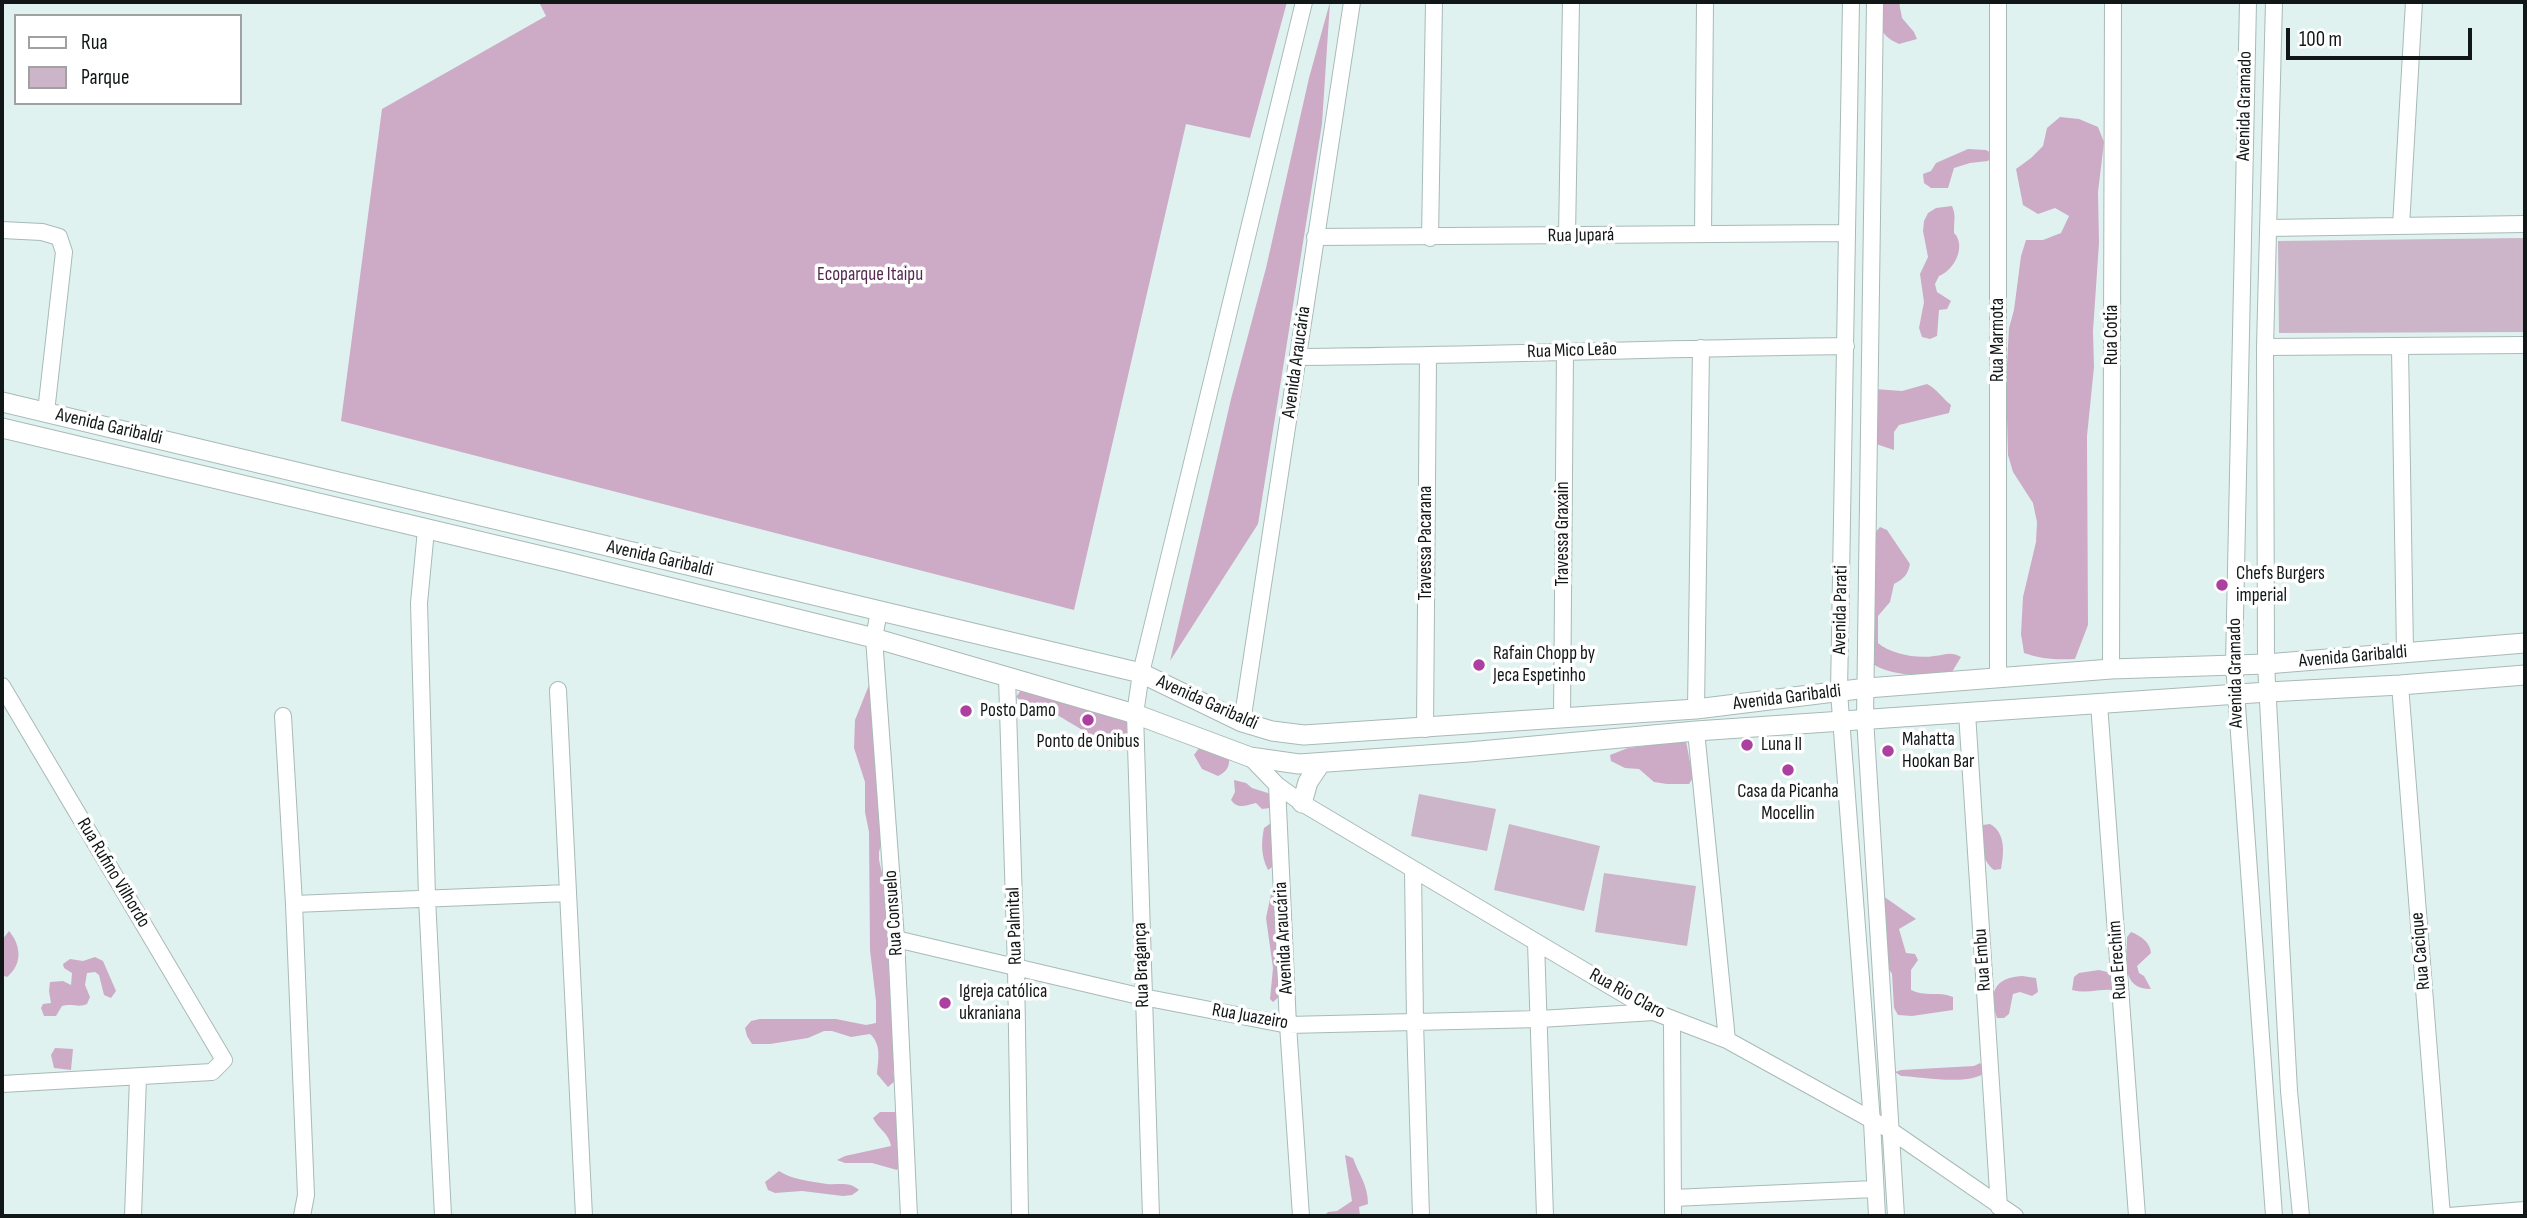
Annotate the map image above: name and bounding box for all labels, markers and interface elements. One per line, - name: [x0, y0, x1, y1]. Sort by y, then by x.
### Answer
- legend: [14, 14, 242, 105]
- scale bar: [2289, 14, 2474, 58]
- text: 100 m: [2299, 27, 2342, 52]
- text: Rua: [81, 30, 108, 55]
- street label: Avenida Gramado: [2233, 51, 2257, 161]
- text: Parque: [81, 65, 129, 90]
- street label: Rua Jupará: [1548, 224, 1614, 248]
- park label: Ecoparque Itaipu: [817, 264, 923, 286]
- street label: Rua Marmota: [1987, 298, 2009, 382]
- street label: Avenida Araucária: [1278, 305, 1316, 419]
- street label: Rua Cotia: [2101, 305, 2123, 365]
- street label: Rua Mico Leão: [1527, 338, 1617, 364]
- street label: Avenida Garibaldi: [54, 404, 164, 450]
- street label: Travessa Graxain: [1552, 481, 1574, 587]
- street label: Travessa Pacarana: [1415, 486, 1437, 600]
- street label: Avenida Garibaldi: [605, 536, 715, 582]
- place label: Chefs Burgers imperial: [2236, 563, 2325, 607]
- street label: Avenida Parati: [1829, 565, 1853, 655]
- marker: Chefs Burgers imperial: [2214, 577, 2230, 593]
- street label: Avenida Gramado: [2224, 618, 2248, 728]
- street label: Avenida Garibaldi: [2298, 641, 2408, 673]
- place label: Rafain Chopp by Jeca Espetinho: [1493, 643, 1595, 687]
- marker: Rafain Chopp by Jeca Espetinho: [1471, 657, 1487, 673]
- street label: Avenida Garibaldi: [1153, 671, 1261, 735]
- street label: Avenida Garibaldi: [1732, 680, 1842, 716]
- place label: Posto Damo: [980, 700, 1056, 722]
- marker: Posto Damo: [958, 703, 974, 719]
- marker: Ponto de Onibus: [1080, 712, 1096, 728]
- place label: Mahatta Hookan Bar: [1902, 729, 1974, 773]
- place label: Ponto de Onibus: [1037, 731, 1139, 753]
- place label: Luna II: [1761, 734, 1802, 756]
- marker: Luna II: [1739, 737, 1755, 753]
- marker: Mahatta Hookan Bar: [1880, 743, 1896, 759]
- marker: Casa da Picanha Mocellin: [1780, 762, 1796, 778]
- place label: Casa da Picanha Mocellin: [1737, 781, 1839, 825]
- street label: Rua Rufino Vilhordo: [71, 814, 155, 932]
- street label: Rua Consuelo: [880, 869, 908, 957]
- street label: Avenida Araucária: [1270, 881, 1298, 995]
- street label: Rua Palmital: [1002, 887, 1028, 965]
- street label: Rua Cacique: [2406, 911, 2436, 991]
- street label: Rua Erechim: [2104, 920, 2132, 1000]
- street label: Rua Bragança: [1129, 922, 1155, 1008]
- street label: Rua Embu: [1969, 928, 1997, 992]
- street label: Rua Rio Claro: [1585, 964, 1669, 1024]
- place label: Igreja católica ukraniana: [959, 981, 1047, 1025]
- marker: Igreja católica ukraniana: [937, 995, 953, 1011]
- street label: Rua Juazeiro: [1210, 999, 1290, 1035]

